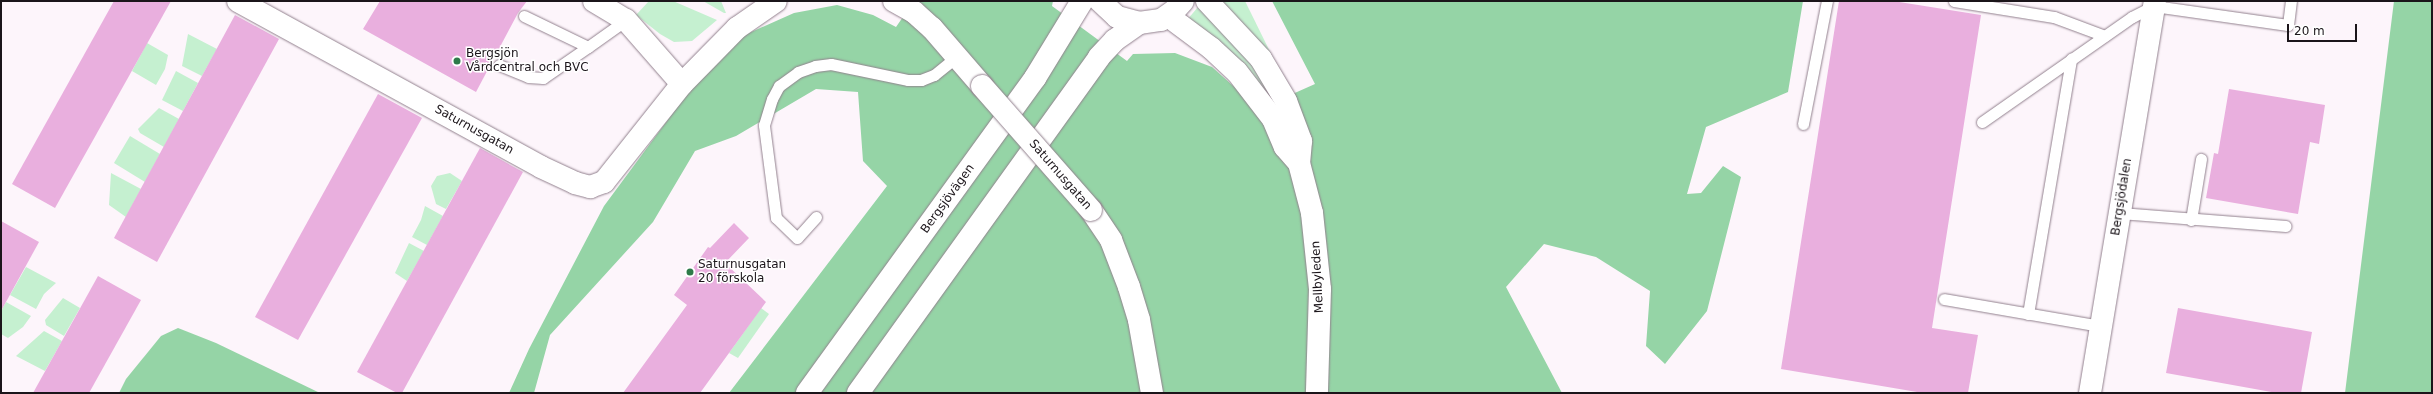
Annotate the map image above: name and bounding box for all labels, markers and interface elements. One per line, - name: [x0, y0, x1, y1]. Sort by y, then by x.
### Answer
- scale bar: [2289, 16, 2359, 42]
- text: 20 m: [2294, 24, 2325, 38]
- place label: Bergsjön Vårdcentral och BVC: [466, 47, 589, 75]
- marker: Bergsjön Vårdcentral och BVC: [451, 55, 463, 67]
- street label: Saturnusgatan: [432, 102, 516, 158]
- street label: Saturnusgatan: [1026, 137, 1094, 213]
- street label: Bergsjödalen: [2109, 157, 2135, 237]
- street label: Bergsjövägen: [918, 162, 978, 236]
- street label: Mellbyleden: [1309, 240, 1327, 314]
- place label: Saturnusgatan 20 förskola: [698, 258, 786, 286]
- marker: Saturnusgatan 20 förskola: [685, 267, 695, 277]

